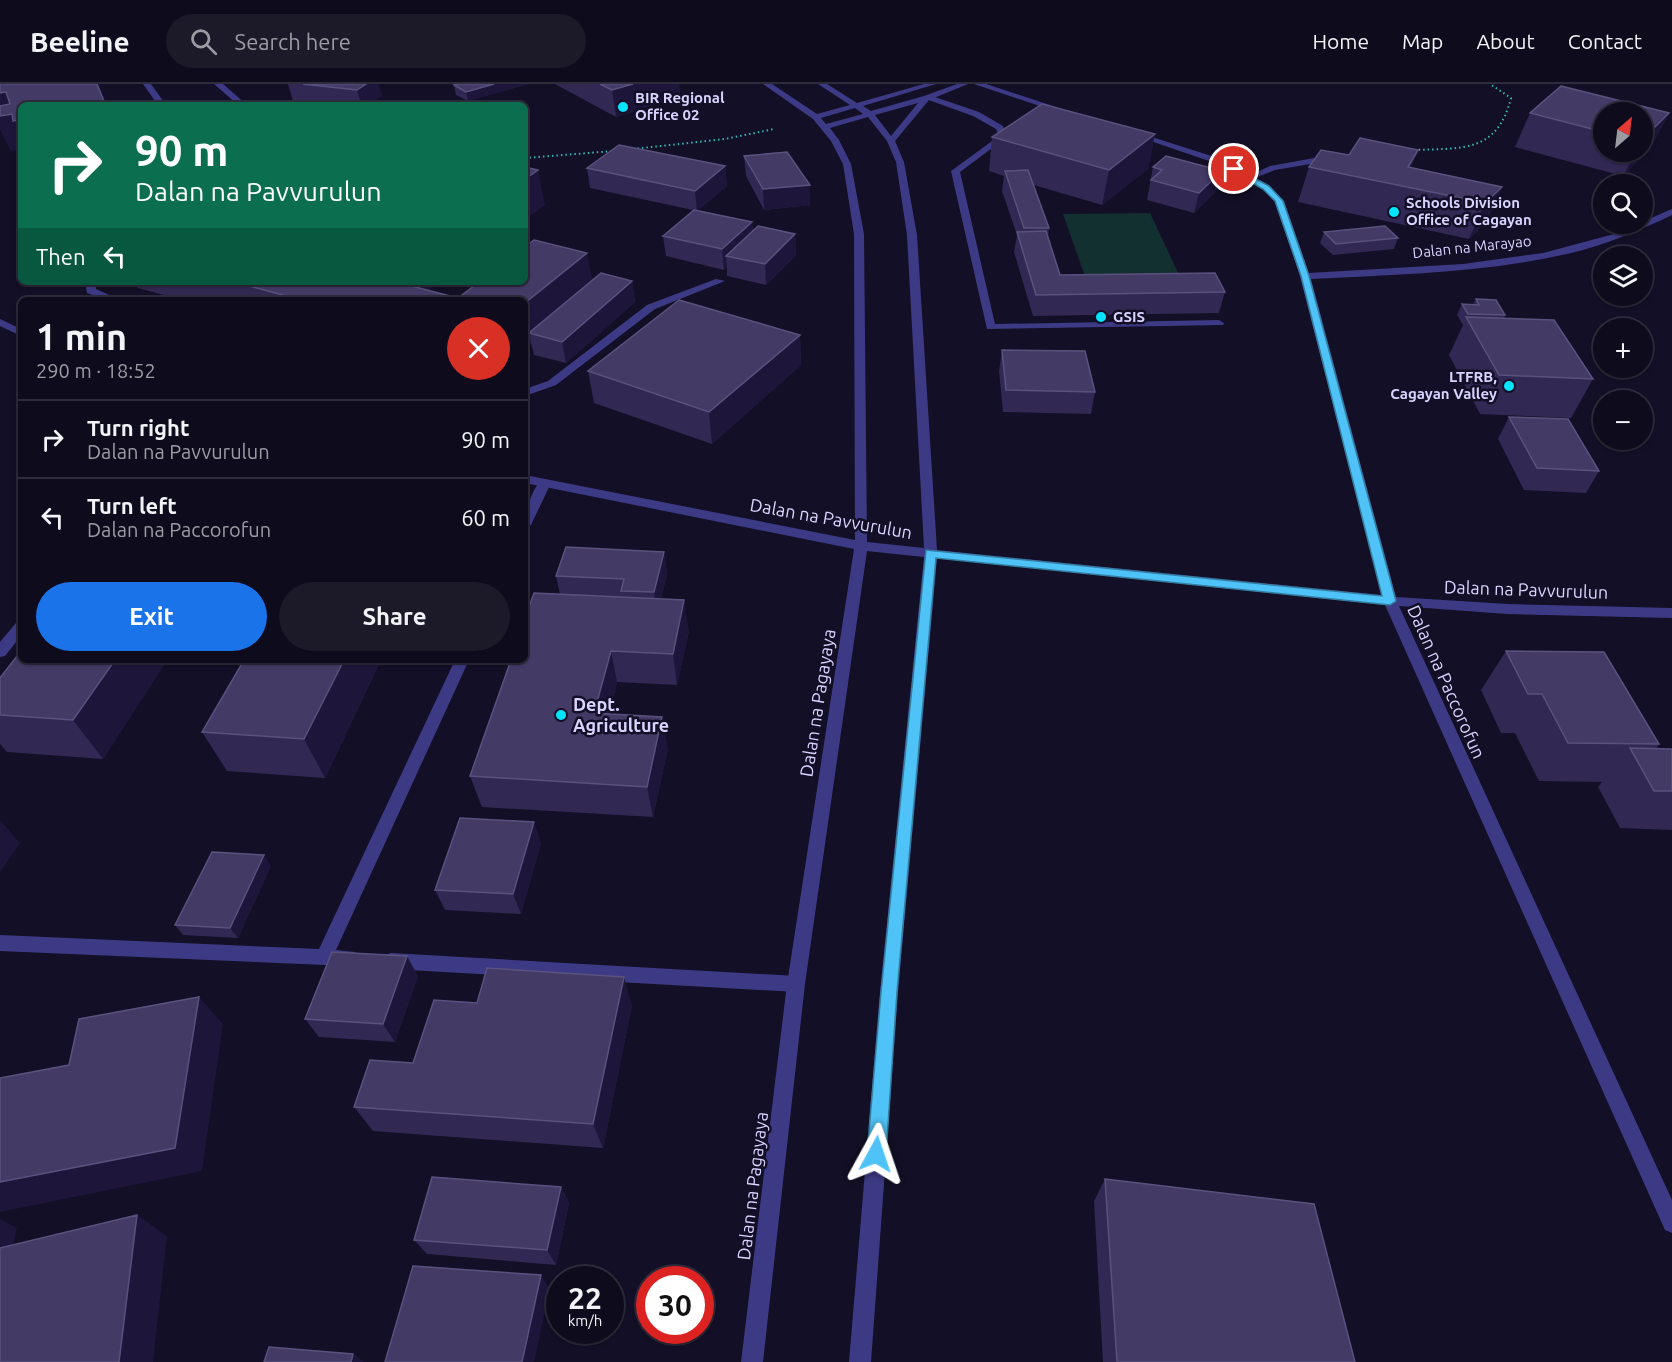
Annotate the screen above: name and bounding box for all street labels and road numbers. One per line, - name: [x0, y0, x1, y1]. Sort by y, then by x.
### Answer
- street label: Dalan na Marayao: [1412, 232, 1532, 261]
- street label: Dalan na Pavvurulun: [748, 494, 914, 542]
- street label: Dalan na Pavvurulun: [1444, 576, 1609, 602]
- street label: Dalan na Paccorofun: [1404, 602, 1490, 761]
- street label: Dalan na Pagayaya: [795, 628, 839, 778]
- street label: Dalan na Pagayaya: [733, 1111, 771, 1261]

